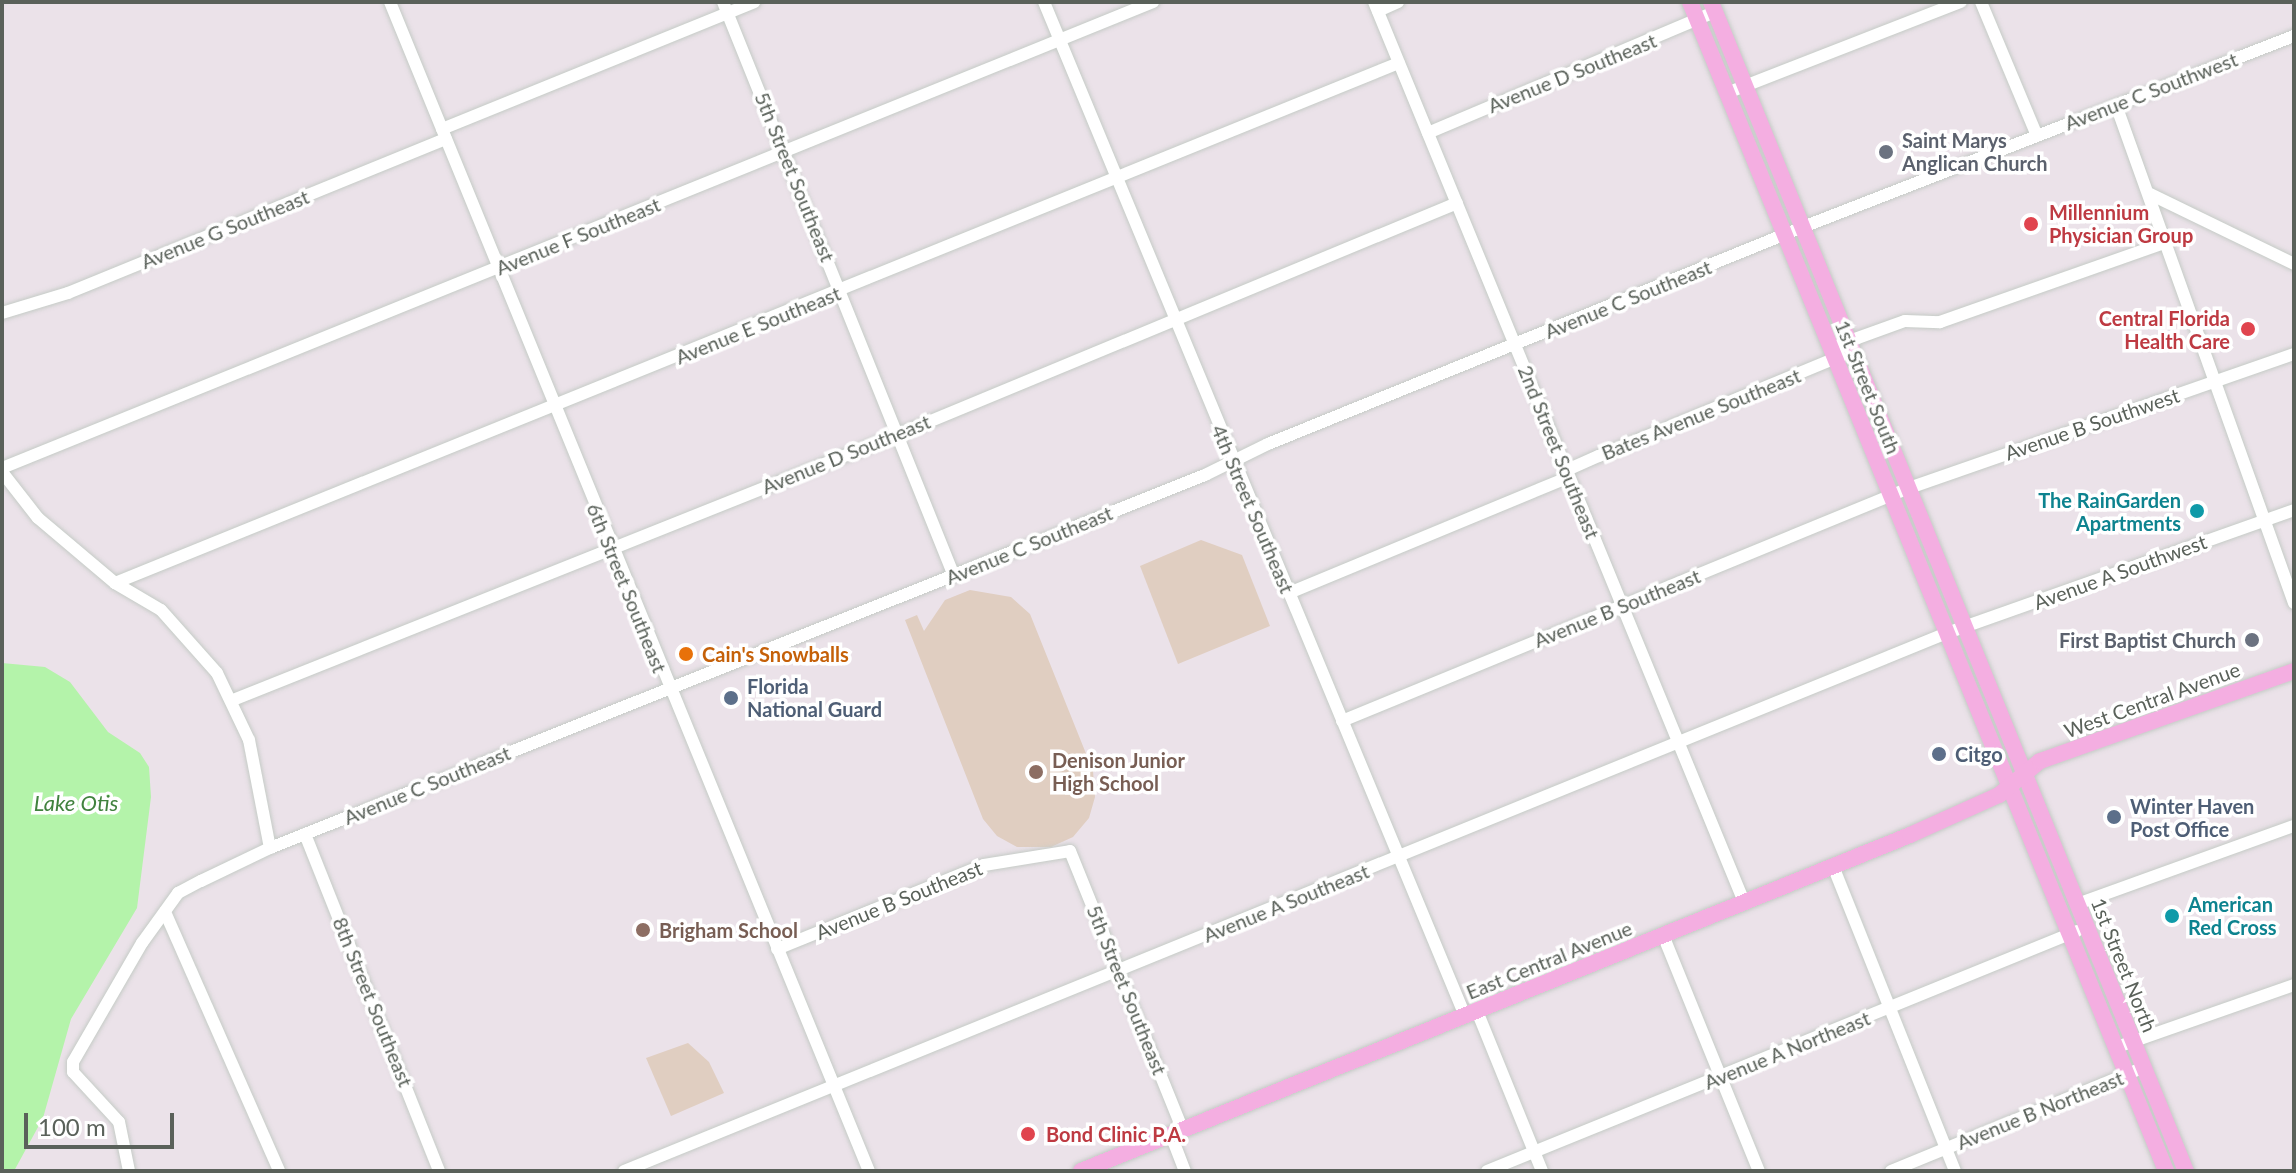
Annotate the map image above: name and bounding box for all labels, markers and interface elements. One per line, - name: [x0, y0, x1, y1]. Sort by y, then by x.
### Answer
- street label: Avenue D Southeast: [1484, 28, 1660, 118]
- street label: Avenue C Southwest: [2061, 47, 2241, 135]
- street label: 5th Street Southeast: [750, 89, 840, 265]
- place label: Saint Marys Anglican Church: [1902, 128, 2048, 175]
- marker: Saint Marys Anglican Church: [1877, 143, 1895, 161]
- street label: Avenue G Southeast: [138, 184, 312, 274]
- street label: Avenue F Southeast: [492, 192, 664, 280]
- place label: Millennium Physician Group: [2049, 200, 2193, 247]
- marker: Millennium Physician Group: [2020, 213, 2042, 235]
- street label: Avenue C Southeast: [1541, 255, 1715, 343]
- street label: Avenue E Southeast: [672, 281, 844, 369]
- place label: Central Florida Health Care: [2099, 306, 2230, 353]
- street label: 1st Street South: [1830, 317, 1906, 457]
- marker: Central Florida Health Care: [2237, 318, 2259, 340]
- street label: 2nd Street Southeast: [1513, 362, 1605, 542]
- street label: Bates Avenue Southeast: [1598, 363, 1804, 465]
- street label: Avenue B Southwest: [2002, 383, 2182, 465]
- street label: Avenue D Southeast: [758, 409, 934, 499]
- street label: 4th Street Southeast: [1207, 421, 1299, 597]
- place label: The RainGarden Apartments: [2038, 488, 2181, 535]
- street label: 6th Street Southeast: [582, 500, 672, 676]
- street label: Avenue C Southeast: [942, 501, 1116, 589]
- marker: The RainGarden Apartments: [2188, 502, 2206, 520]
- street label: Avenue A Southwest: [2030, 529, 2210, 615]
- street label: Avenue B Southeast: [1530, 564, 1704, 652]
- place label: First Baptist Church: [2059, 628, 2236, 652]
- marker: First Baptist Church: [2243, 631, 2261, 649]
- place label: Cain's Snowballs: [702, 642, 849, 666]
- marker: Cain's Snowballs: [677, 645, 695, 663]
- street label: West Central Avenue: [2060, 657, 2244, 743]
- place label: Florida National Guard: [747, 674, 882, 721]
- marker: Florida National Guard: [722, 689, 740, 707]
- street label: Avenue C Southeast: [340, 741, 514, 829]
- place label: Citgo: [1955, 742, 2003, 766]
- marker: Citgo: [1930, 745, 1948, 763]
- place label: Denison Junior High School: [1052, 748, 1185, 795]
- marker: Denison Junior High School: [1027, 763, 1045, 781]
- water label: Lake Otis: [34, 790, 118, 816]
- place label: Winter Haven Post Office: [2130, 794, 2255, 841]
- marker: Winter Haven Post Office: [2105, 808, 2123, 826]
- street label: Avenue B Southeast: [812, 856, 986, 944]
- street label: Avenue A Southeast: [1199, 859, 1373, 947]
- place label: American Red Cross: [2188, 892, 2277, 939]
- street label: 1st Street North: [2086, 895, 2162, 1035]
- street label: 5th Street Southeast: [1082, 902, 1172, 1078]
- marker: American Red Cross: [2163, 907, 2181, 925]
- street label: 8th Street Southeast: [328, 914, 418, 1090]
- street label: East Central Avenue: [1462, 916, 1636, 1004]
- place label: Brigham School: [659, 918, 798, 942]
- marker: Brigham School: [634, 921, 652, 939]
- street label: Avenue A Northeast: [1700, 1005, 1874, 1095]
- street label: Avenue B Northeast: [1953, 1066, 2127, 1154]
- scale bar: [28, 1097, 178, 1147]
- text: 100 m: [38, 1112, 106, 1141]
- place label: Bond Clinic P.A.: [1046, 1122, 1186, 1146]
- marker: Bond Clinic P.A.: [1017, 1123, 1039, 1145]

